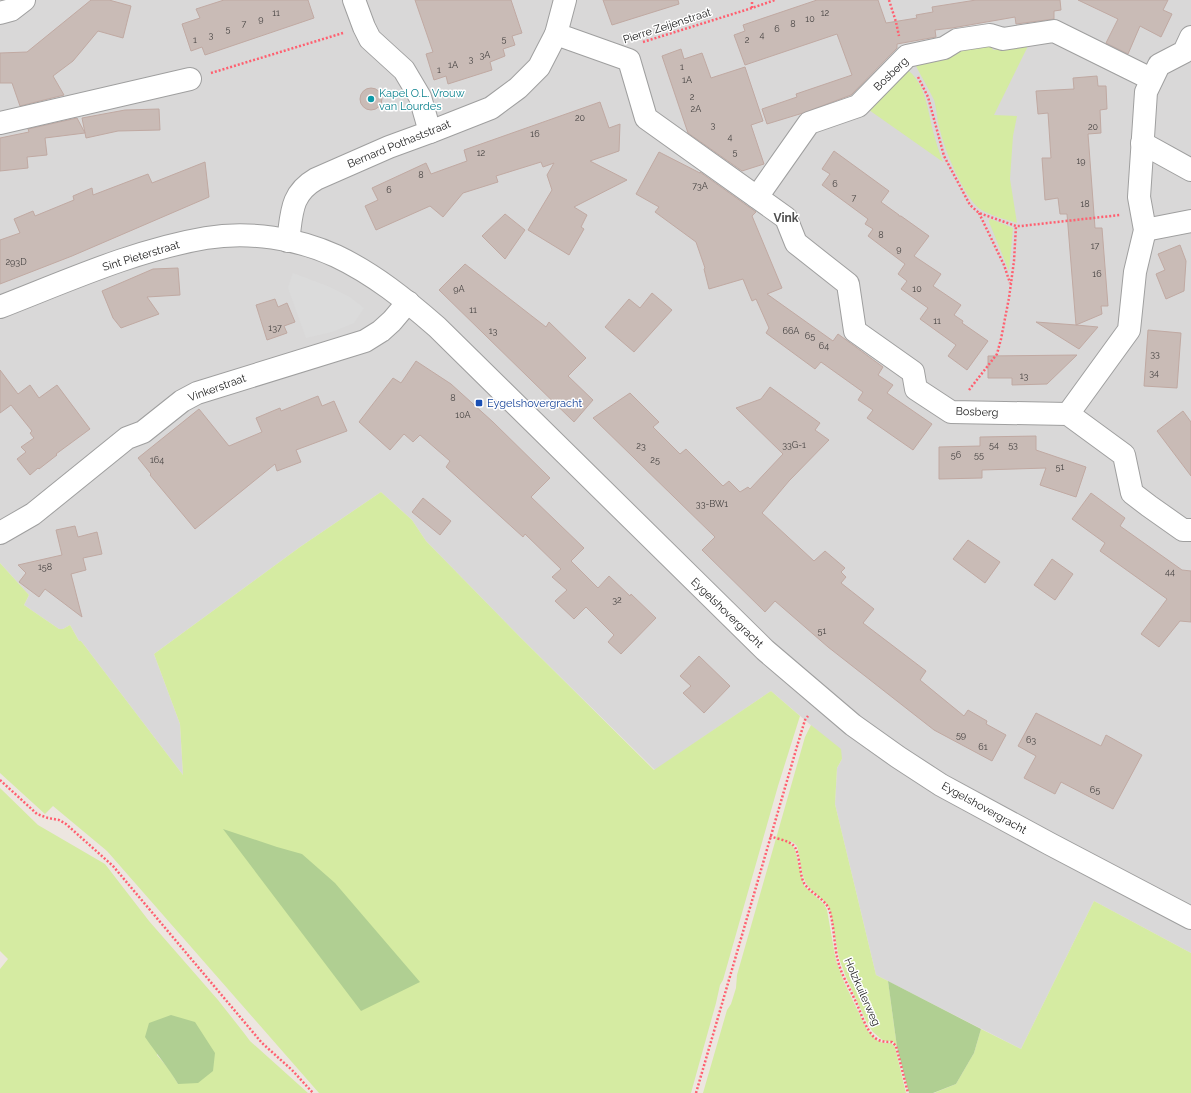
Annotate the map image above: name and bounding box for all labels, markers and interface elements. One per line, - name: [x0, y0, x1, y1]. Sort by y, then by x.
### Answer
- street label: Pierre Zeijenstraat: [621, 6, 713, 46]
- house number: 11: [272, 8, 280, 18]
- house number: 12: [821, 8, 830, 18]
- house number: 9: [258, 14, 264, 24]
- house number: 10: [805, 14, 815, 24]
- house number: 7: [242, 19, 247, 29]
- house number: 8: [790, 19, 796, 29]
- house number: 5: [226, 24, 231, 34]
- house number: 6: [774, 24, 780, 34]
- house number: 3: [209, 30, 214, 40]
- house number: 4: [760, 30, 765, 40]
- house number: 5: [502, 34, 507, 44]
- house number: 1: [193, 35, 197, 45]
- house number: 2: [745, 35, 750, 45]
- house number: 3A: [480, 50, 490, 60]
- house number: 3: [469, 54, 474, 64]
- street label: Bosberg: [871, 54, 911, 94]
- house number: 1A: [448, 60, 458, 70]
- house number: 1: [680, 62, 684, 72]
- house number: 1: [437, 65, 441, 75]
- house number: 1A: [682, 75, 692, 85]
- place label: Kapel O.L. Vrouw van Lourdes: [379, 87, 465, 113]
- house number: 2: [690, 92, 695, 102]
- marker: Kapel O.L. Vrouw van Lourdes: [366, 94, 376, 104]
- house number: 2A: [691, 104, 701, 114]
- house number: 20: [575, 113, 586, 123]
- street label: Bernard Pothaststraat: [345, 117, 453, 171]
- house number: 3: [711, 120, 716, 130]
- house number: 20: [1088, 122, 1099, 132]
- house number: 16: [530, 129, 540, 139]
- house number: 4: [728, 132, 733, 142]
- house number: 5: [733, 147, 738, 157]
- house number: 12: [477, 148, 486, 158]
- house number: 19: [1076, 156, 1086, 166]
- house number: 8: [418, 170, 424, 180]
- house number: 6: [832, 179, 838, 189]
- house number: 73A: [692, 181, 708, 191]
- house number: 6: [386, 185, 392, 195]
- house number: 7: [852, 193, 857, 203]
- house number: 18: [1080, 199, 1090, 209]
- district label: Vink: [773, 211, 799, 225]
- house number: 8: [878, 230, 884, 240]
- street label: Sint Pieterstraat: [101, 238, 181, 274]
- house number: 17: [1091, 241, 1099, 251]
- house number: 9: [896, 244, 902, 254]
- house number: 293D: [5, 257, 27, 267]
- house number: 16: [1092, 269, 1102, 279]
- house number: 9A: [453, 284, 465, 294]
- house number: 10: [912, 284, 922, 294]
- house number: 11: [469, 305, 477, 315]
- house number: 11: [933, 316, 941, 326]
- house number: 137: [268, 323, 282, 333]
- house number: 13: [489, 326, 498, 336]
- house number: 66A: [783, 326, 799, 336]
- house number: 65: [805, 331, 815, 341]
- house number: 64: [819, 341, 829, 351]
- house number: 33: [1150, 349, 1160, 359]
- house number: 34: [1149, 368, 1159, 378]
- street label: Vinkerstraat: [186, 371, 248, 404]
- house number: 13: [1020, 371, 1029, 381]
- house number: 8: [450, 393, 456, 403]
- place label: Eygelshovergracht: [487, 397, 582, 410]
- marker: Eygelshovergracht: [474, 398, 484, 408]
- street label: Bosberg: [955, 405, 999, 419]
- house number: 10A: [455, 410, 471, 420]
- house number: 33G-1: [782, 440, 806, 450]
- house number: 54: [989, 440, 999, 450]
- house number: 53: [1008, 440, 1018, 450]
- house number: 23: [636, 441, 646, 451]
- house number: 56: [951, 450, 962, 460]
- house number: 55: [974, 450, 984, 460]
- house number: 164: [150, 455, 164, 465]
- house number: 25: [650, 455, 660, 465]
- house number: 51: [1056, 462, 1065, 472]
- house number: 33-BW1: [696, 499, 728, 509]
- house number: 158: [38, 562, 52, 572]
- house number: 44: [1165, 567, 1175, 577]
- street label: Eygelshovergracht: [688, 575, 766, 651]
- house number: 32: [612, 595, 622, 605]
- house number: 51: [818, 626, 827, 636]
- house number: 59: [956, 730, 966, 740]
- house number: 63: [1026, 735, 1036, 745]
- house number: 61: [978, 742, 988, 752]
- street label: Eygelshovergracht: [939, 779, 1029, 837]
- house number: 65: [1090, 785, 1100, 795]
- street label: Holzkuilerweg: [841, 956, 883, 1028]

